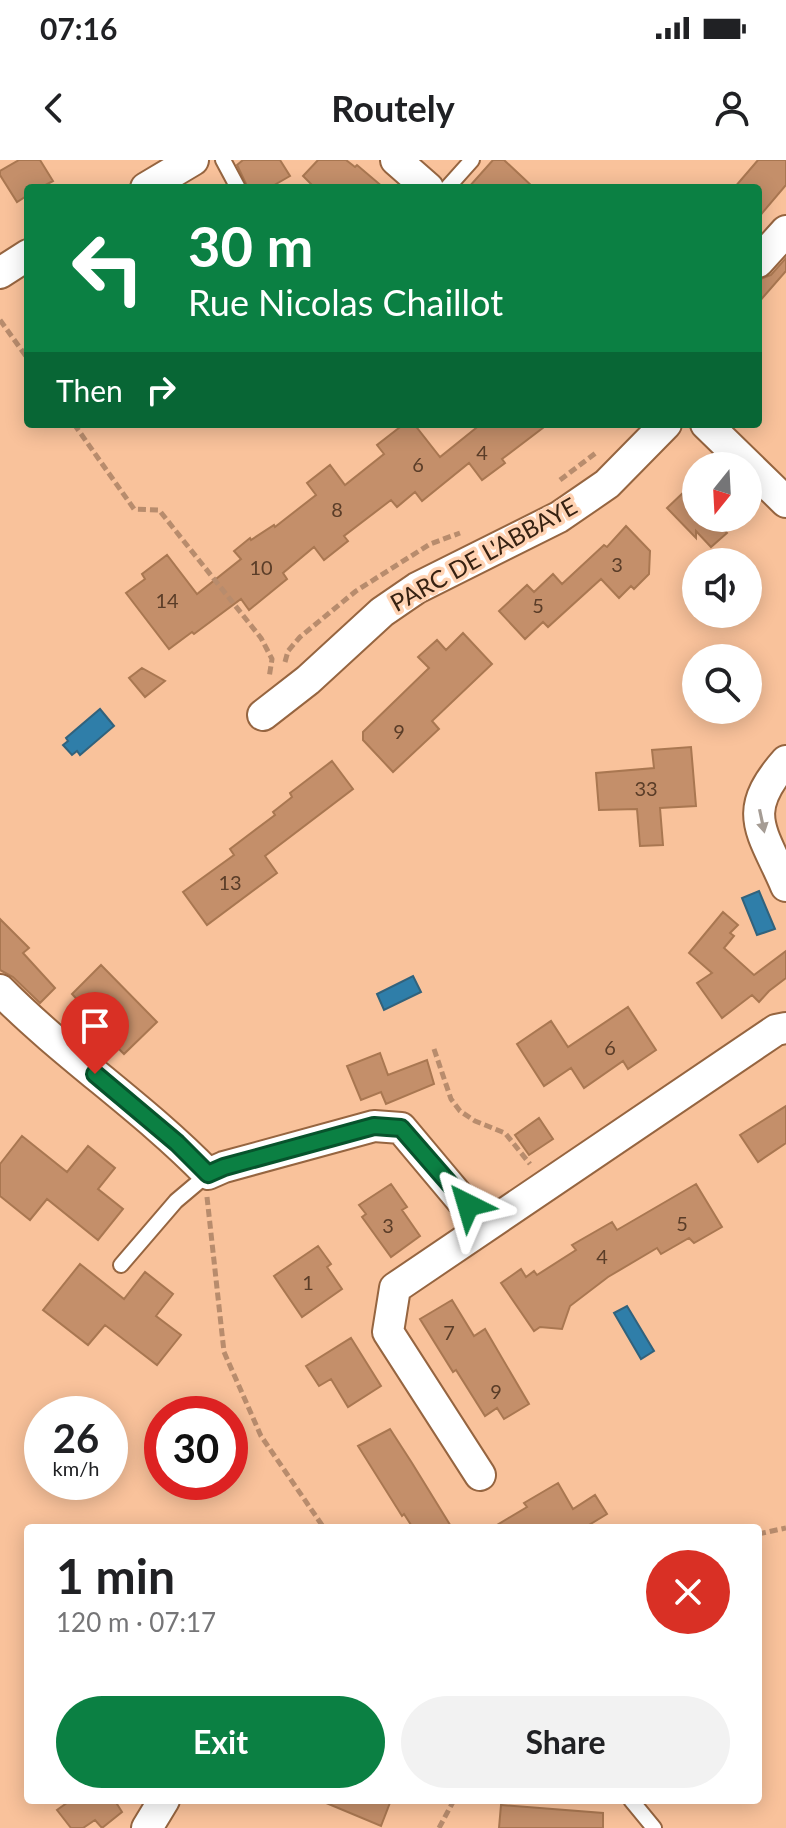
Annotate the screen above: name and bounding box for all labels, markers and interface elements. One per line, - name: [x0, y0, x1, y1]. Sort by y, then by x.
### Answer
- text: 07:16: [40, 10, 117, 46]
- icon: back: [32, 86, 76, 130]
- text: Routely: [331, 86, 455, 130]
- icon: person: [710, 86, 754, 130]
- text: 30 m: [188, 212, 313, 279]
- icon: left: [56, 216, 160, 320]
- text: Rue Nicolas Chaillot: [188, 280, 503, 324]
- icon: right: [139, 368, 183, 412]
- text: Then: [56, 372, 123, 408]
- house number: 4: [476, 440, 488, 464]
- house number: 6: [412, 452, 424, 476]
- north arrow: [682, 452, 762, 532]
- map controls: [682, 452, 762, 724]
- street label: PARC DE L'ABBAYE: [385, 490, 582, 617]
- house number: 8: [331, 497, 343, 521]
- button: sound: [682, 548, 762, 628]
- house number: 3: [611, 552, 623, 576]
- house number: 10: [249, 555, 273, 579]
- house number: 14: [155, 588, 179, 612]
- house number: 5: [532, 593, 544, 617]
- button: search: [682, 644, 762, 724]
- house number: 9: [393, 719, 405, 743]
- house number: 33: [634, 776, 658, 800]
- one-way arrow: [756, 809, 768, 834]
- house number: 13: [218, 870, 242, 894]
- pin: [61, 992, 129, 1074]
- icon: arrive: [73, 1004, 117, 1048]
- house number: 6: [604, 1035, 616, 1059]
- position arrow: [426, 1163, 510, 1247]
- house number: 5: [676, 1211, 688, 1235]
- house number: 3: [382, 1213, 394, 1237]
- house number: 4: [596, 1244, 608, 1268]
- house number: 1: [302, 1270, 314, 1294]
- house number: 7: [443, 1320, 455, 1344]
- house number: 9: [490, 1379, 502, 1403]
- speed limit sign: 30: [144, 1396, 248, 1500]
- text: 26: [53, 1414, 99, 1462]
- text: km/h: [53, 1456, 99, 1480]
- text: 1 min: [56, 1547, 175, 1604]
- button: close: [646, 1550, 730, 1634]
- text: 120 m · 07:17: [56, 1606, 216, 1638]
- button: Exit: [56, 1696, 385, 1788]
- button: Share: [401, 1696, 730, 1788]

